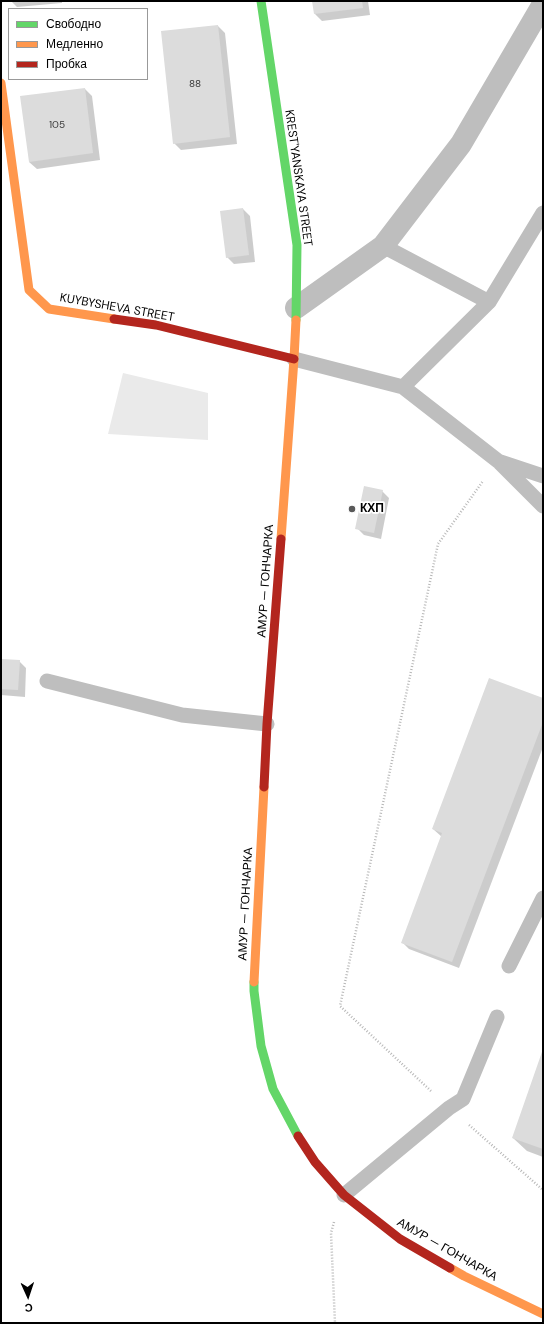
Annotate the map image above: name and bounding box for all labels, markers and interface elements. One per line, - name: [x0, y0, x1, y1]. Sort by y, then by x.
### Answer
- legend: [8, 8, 148, 80]
- text: Свободно: [46, 16, 101, 32]
- text: Медленно: [46, 36, 103, 52]
- text: Пробка: [46, 56, 87, 72]
- house number: 88: [189, 78, 201, 90]
- street label: KREST'YANSKAYA STREET: [281, 109, 315, 247]
- house number: 105: [49, 119, 65, 131]
- street label: KUYBYSHEVA STREET: [59, 291, 175, 325]
- place label: КХП: [360, 502, 384, 516]
- marker: КХП: [347, 504, 357, 514]
- street label: АМУР — ГОНЧАРКА: [255, 524, 277, 638]
- street label: АМУР — ГОНЧАРКА: [236, 847, 256, 961]
- street label: АМУР — ГОНЧАРКА: [394, 1215, 500, 1285]
- north arrow: [8, 1276, 48, 1316]
- text: С: [24, 1301, 33, 1315]

